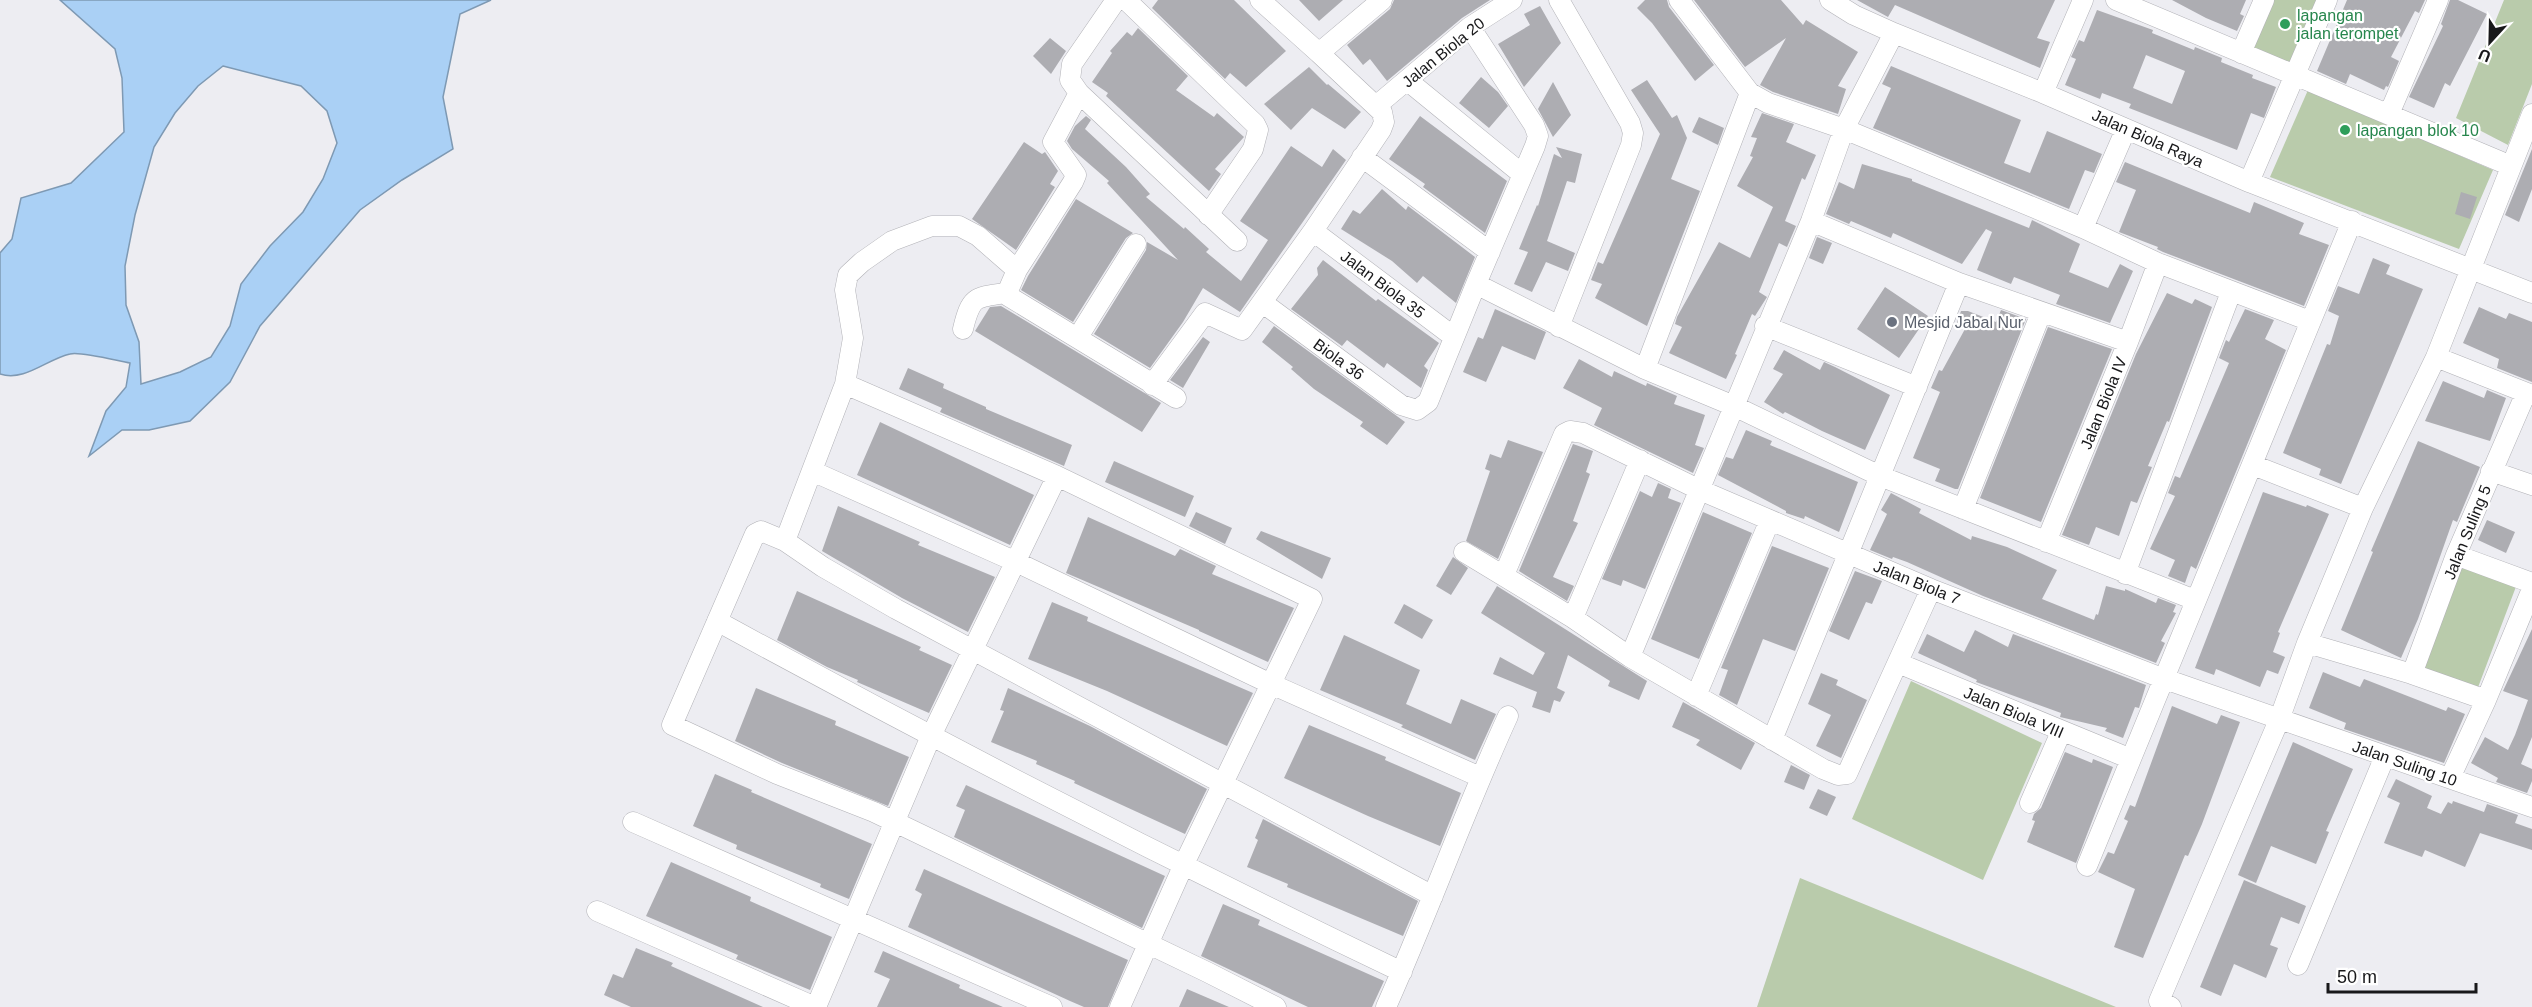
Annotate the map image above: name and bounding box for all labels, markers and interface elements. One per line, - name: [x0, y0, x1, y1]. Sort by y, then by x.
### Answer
- place label: lapangan jalan terompet: [2296, 7, 2399, 42]
- north arrow: [2460, 12, 2520, 72]
- street label: Jalan Biola 20: [1399, 14, 1488, 91]
- marker: lapangan jalan terompet: [2278, 17, 2292, 31]
- text: U: [2476, 45, 2493, 65]
- street label: Jalan Biola Raya: [2089, 106, 2206, 171]
- place label: lapangan blok 10: [2357, 122, 2479, 139]
- marker: lapangan blok 10: [2338, 123, 2352, 137]
- street label: Jalan Biola 35: [1337, 247, 1428, 321]
- place label: Mesjid Jabal Nur: [1904, 314, 2024, 331]
- marker: Mesjid Jabal Nur: [1885, 315, 1899, 329]
- street label: Biola 36: [1310, 336, 1367, 383]
- street label: Jalan Biola IV: [2077, 354, 2130, 452]
- street label: Jalan Suling 5: [2441, 482, 2494, 582]
- street label: Jalan Biola 7: [1871, 557, 1963, 608]
- street label: Jalan Biola VIII: [1961, 684, 2066, 741]
- street label: Jalan Suling 10: [2350, 738, 2459, 789]
- scale bar: [2328, 956, 2476, 994]
- text: 50 m: [2337, 967, 2377, 987]

